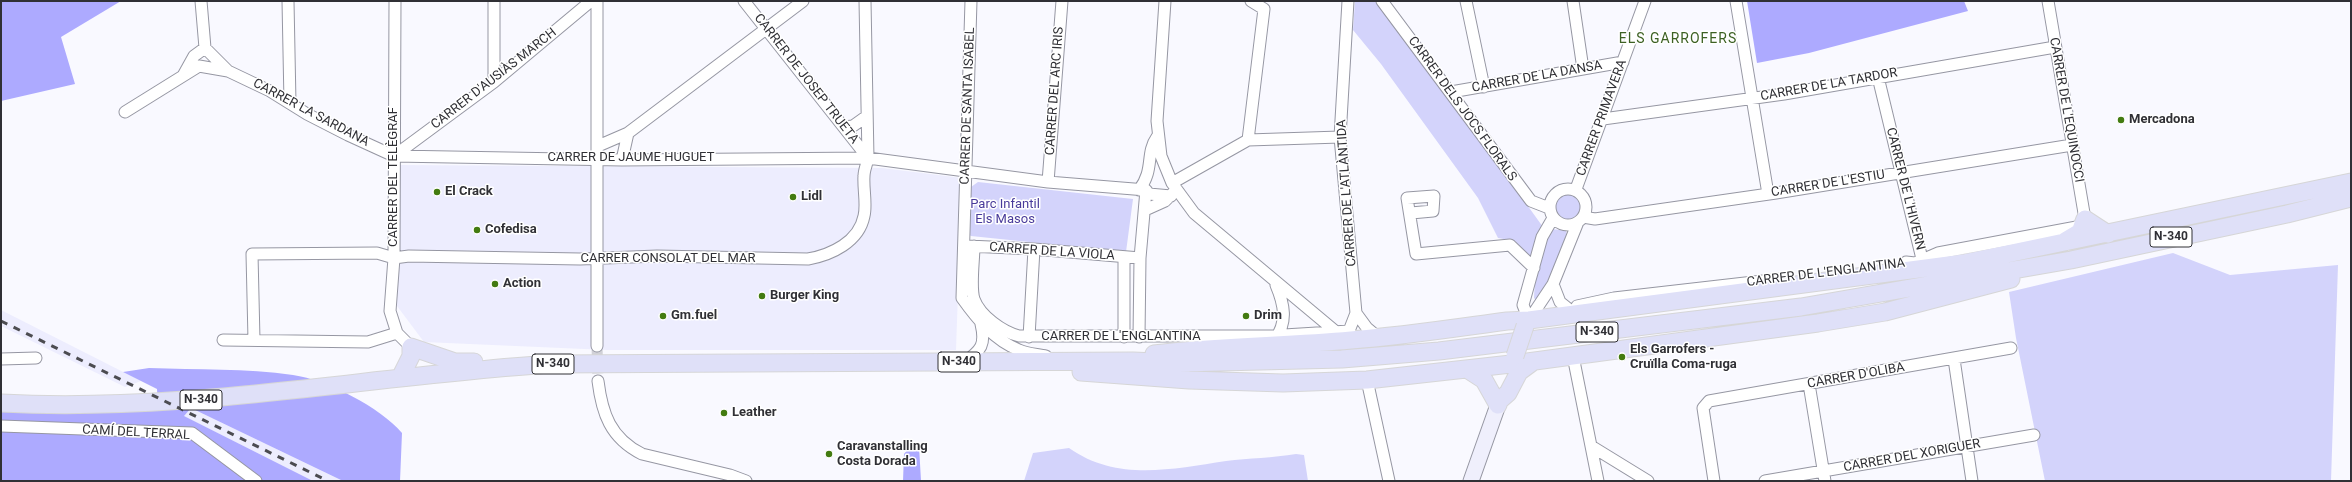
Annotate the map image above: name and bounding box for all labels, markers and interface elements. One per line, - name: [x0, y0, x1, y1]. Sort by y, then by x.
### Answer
- street label: CARRER DE JOSEP TRUETA: [750, 11, 862, 147]
- street label: CARRER D'AUSIÀS MARCH: [428, 25, 560, 133]
- street label: CARRER DEL ARC IRIS: [1043, 26, 1067, 156]
- street label: CARRER DE SANTA ISABEL: [957, 27, 979, 185]
- district label: ELS GARROFERS: [1619, 31, 1737, 47]
- street label: CARRER DELS JOCS FLORALS: [1404, 34, 1520, 184]
- street label: CARRER DE L'EQUINOCCI: [2046, 36, 2086, 184]
- street label: CARRER DE LA DANSA: [1471, 58, 1603, 96]
- street label: CARRER PRIMAVERA: [1574, 58, 1630, 178]
- street label: CARRER DE LA TARDOR: [1759, 65, 1899, 105]
- street label: CARRER LA SARDANA: [250, 76, 372, 150]
- street label: CARRER DEL TELÈGRAF: [386, 107, 402, 247]
- place label: Mercadona: [2129, 112, 2195, 128]
- marker: Mercadona: [2116, 115, 2126, 125]
- street label: CARRER DE L'ATLÀNTIDA: [1334, 119, 1360, 267]
- street label: CARRER DE L'HIVERN: [1882, 126, 1928, 252]
- street label: CARRER DE JAUME HUGUET: [548, 150, 714, 166]
- street label: CARRER DE L'ESTIU: [1770, 167, 1886, 201]
- place label: El Crack: [445, 184, 493, 200]
- marker: El Crack: [432, 187, 442, 197]
- place label: Lidl: [801, 189, 822, 205]
- marker: Lidl: [788, 192, 798, 202]
- park label: Parc Infantil Els Masos: [970, 197, 1040, 228]
- place label: Cofedisa: [485, 222, 537, 238]
- marker: Cofedisa: [472, 225, 482, 235]
- road number: N-340: [2150, 227, 2192, 247]
- street label: CARRER DE LA VIOLA: [989, 240, 1115, 264]
- street label: CARRER CONSOLAT DEL MAR: [581, 251, 755, 267]
- street label: CARRER DE L'ENGLANTINA: [1746, 256, 1906, 290]
- place label: Action: [503, 276, 541, 292]
- marker: Action: [490, 279, 500, 289]
- place label: Burger King: [770, 288, 839, 304]
- marker: Burger King: [757, 291, 767, 301]
- place label: Gm.fuel: [671, 308, 717, 324]
- place label: Drim: [1254, 308, 1282, 324]
- marker: Gm.fuel: [658, 311, 668, 321]
- marker: Drim: [1241, 311, 1251, 321]
- road number: N-340: [1576, 322, 1618, 342]
- street label: CARRER DE L'ENGLANTINA: [1041, 329, 1201, 345]
- place label: Els Garrofers - Cruïlla Coma-ruga: [1630, 342, 1737, 373]
- road number: N-340: [938, 352, 980, 372]
- marker: Els Garrofers - Cruïlla Coma-ruga: [1617, 352, 1627, 362]
- road number: N-340: [532, 354, 574, 374]
- street label: CARRER D'OLIBA: [1806, 360, 1906, 392]
- road number: N-340: [180, 390, 222, 410]
- place label: Leather: [732, 405, 776, 421]
- marker: Leather: [719, 408, 729, 418]
- street label: CAMÍ DEL TERRAL: [82, 422, 190, 444]
- street label: CARRER DEL XORIGUER: [1842, 436, 1982, 476]
- place label: Caravanstalling Costa Dorada: [837, 439, 928, 470]
- marker: Caravanstalling Costa Dorada: [824, 449, 834, 459]

